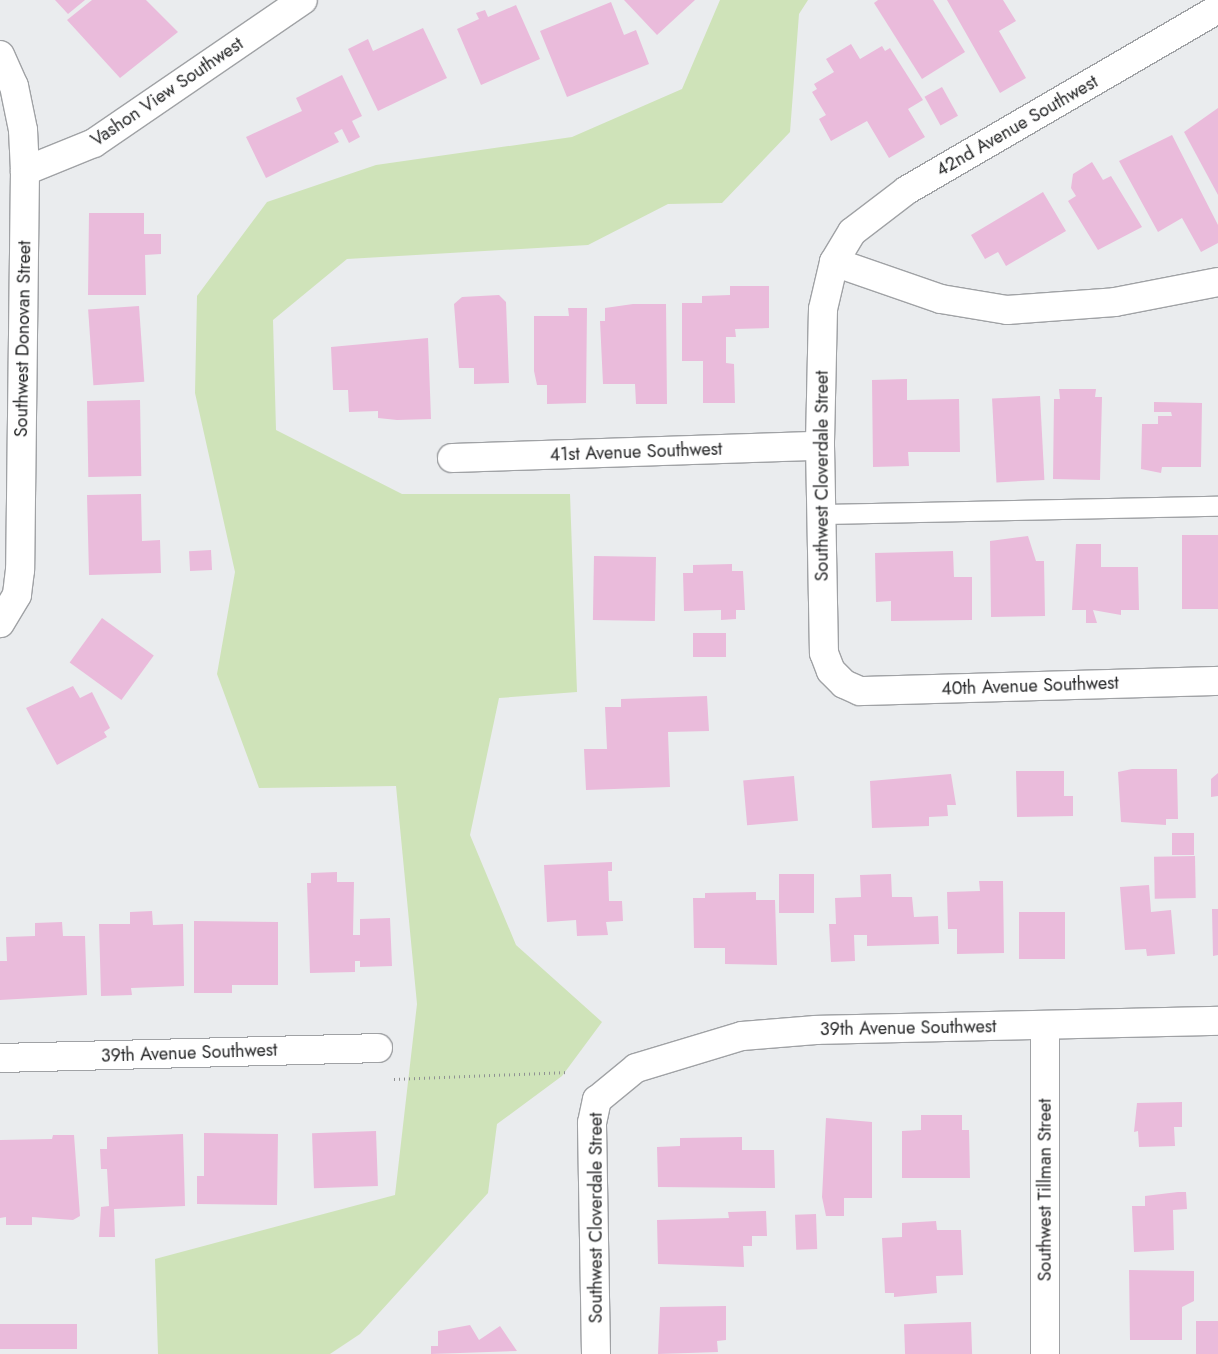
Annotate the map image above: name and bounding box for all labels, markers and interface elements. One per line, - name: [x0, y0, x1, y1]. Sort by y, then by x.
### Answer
- street label: Vashon View Southwest: [87, 33, 247, 151]
- street label: 42nd Avenue Southwest: [932, 71, 1102, 181]
- street label: Southwest Donovan Street: [10, 241, 36, 437]
- street label: Southwest Cloverdale Street: [811, 371, 833, 581]
- street label: 41st Avenue Southwest: [549, 438, 723, 466]
- street label: 40th Avenue Southwest: [941, 672, 1119, 700]
- street label: 39th Avenue Southwest: [820, 1016, 996, 1040]
- street label: 39th Avenue Southwest: [100, 1039, 278, 1067]
- street label: Southwest Tillman Street: [1034, 1099, 1056, 1281]
- street label: Southwest Cloverdale Street: [585, 1113, 607, 1323]

